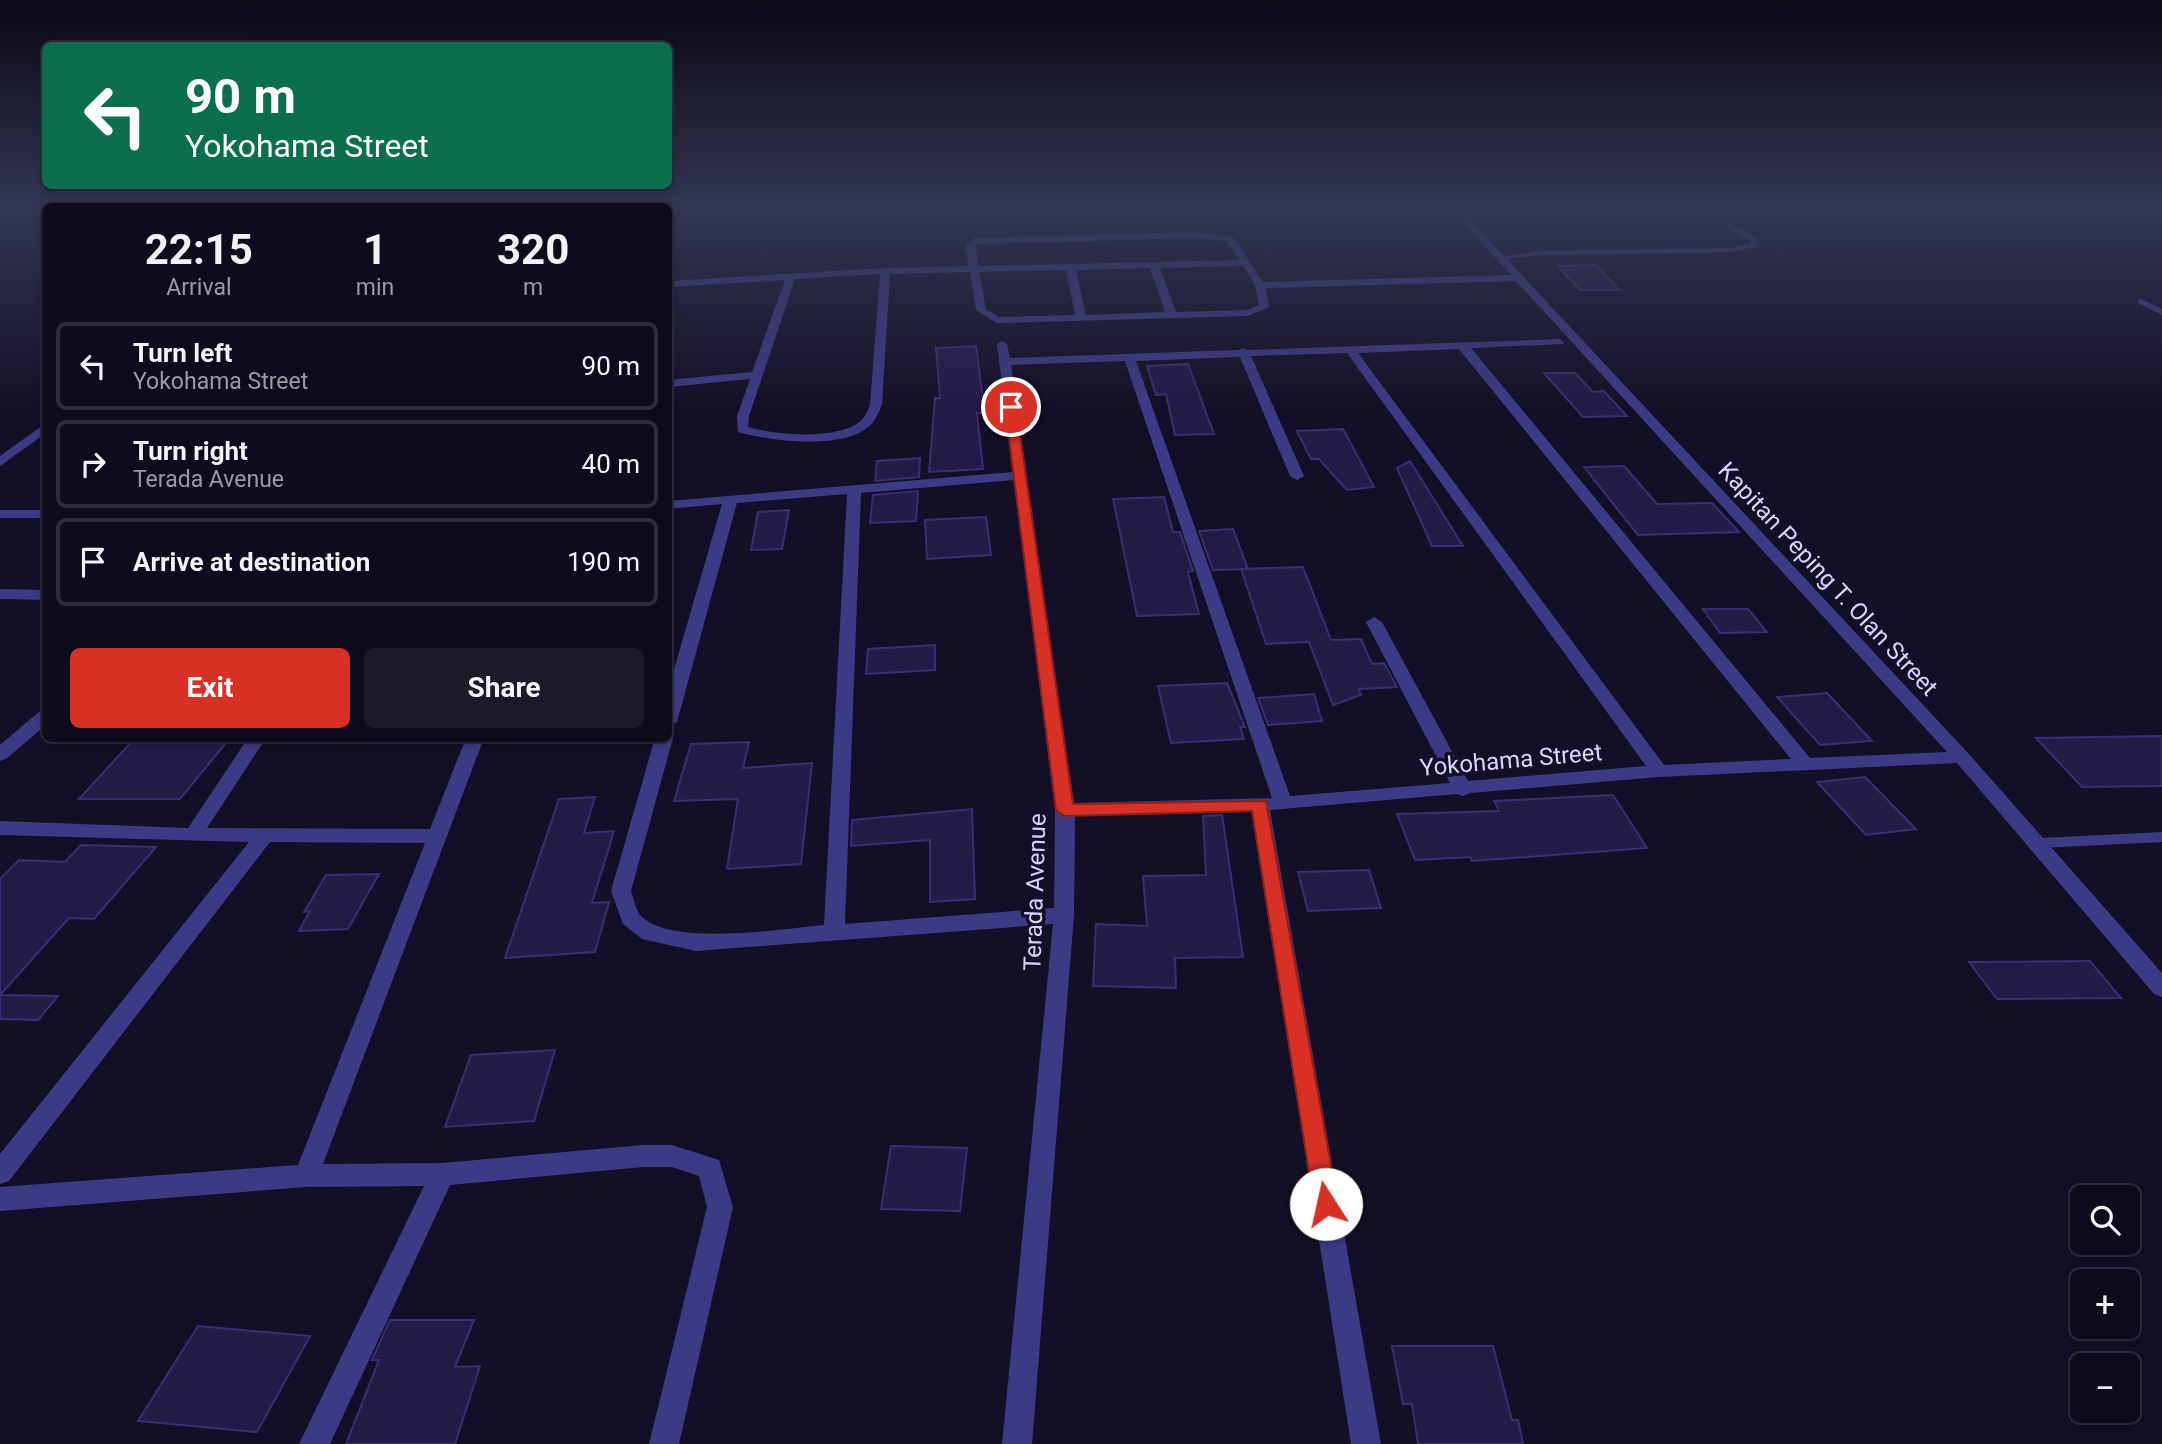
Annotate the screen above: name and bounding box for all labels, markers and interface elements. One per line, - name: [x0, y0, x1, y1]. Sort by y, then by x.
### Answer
- text: 90 m: [185, 68, 296, 125]
- icon: left: [70, 70, 161, 161]
- text: Yokohama Street: [185, 127, 429, 165]
- text: 22:15: [145, 225, 253, 274]
- text: 1: [363, 225, 387, 274]
- text: 320: [497, 225, 569, 274]
- text: Arrival: [166, 274, 232, 301]
- text: min: [356, 274, 394, 301]
- text: m: [523, 274, 543, 301]
- text: Turn left: [133, 338, 232, 368]
- icon: left: [74, 347, 112, 385]
- text: 90 m: [582, 351, 640, 381]
- text: Yokohama Street: [133, 368, 308, 395]
- pin: [981, 377, 1041, 437]
- icon: arrive: [992, 388, 1030, 426]
- text: Turn right: [133, 436, 248, 466]
- icon: right: [74, 445, 112, 483]
- text: 40 m: [582, 449, 640, 479]
- street label: Kapitan Peping T. Olan Street: [1712, 457, 1944, 702]
- text: Terada Avenue: [133, 466, 284, 493]
- icon: arrive: [74, 543, 112, 581]
- text: Arrive at destination: [133, 547, 370, 577]
- text: 190 m: [567, 547, 640, 577]
- button: Exit: [70, 648, 350, 728]
- button: Share: [364, 648, 644, 728]
- street label: Yokohama Street: [1419, 738, 1603, 782]
- street label: Terada Avenue: [1018, 813, 1052, 971]
- position arrow: [1289, 1167, 1363, 1241]
- map controls: [2070, 1185, 2140, 1423]
- button: search: [2070, 1185, 2140, 1255]
- button: +: [2070, 1269, 2140, 1339]
- button: −: [2070, 1353, 2140, 1423]

